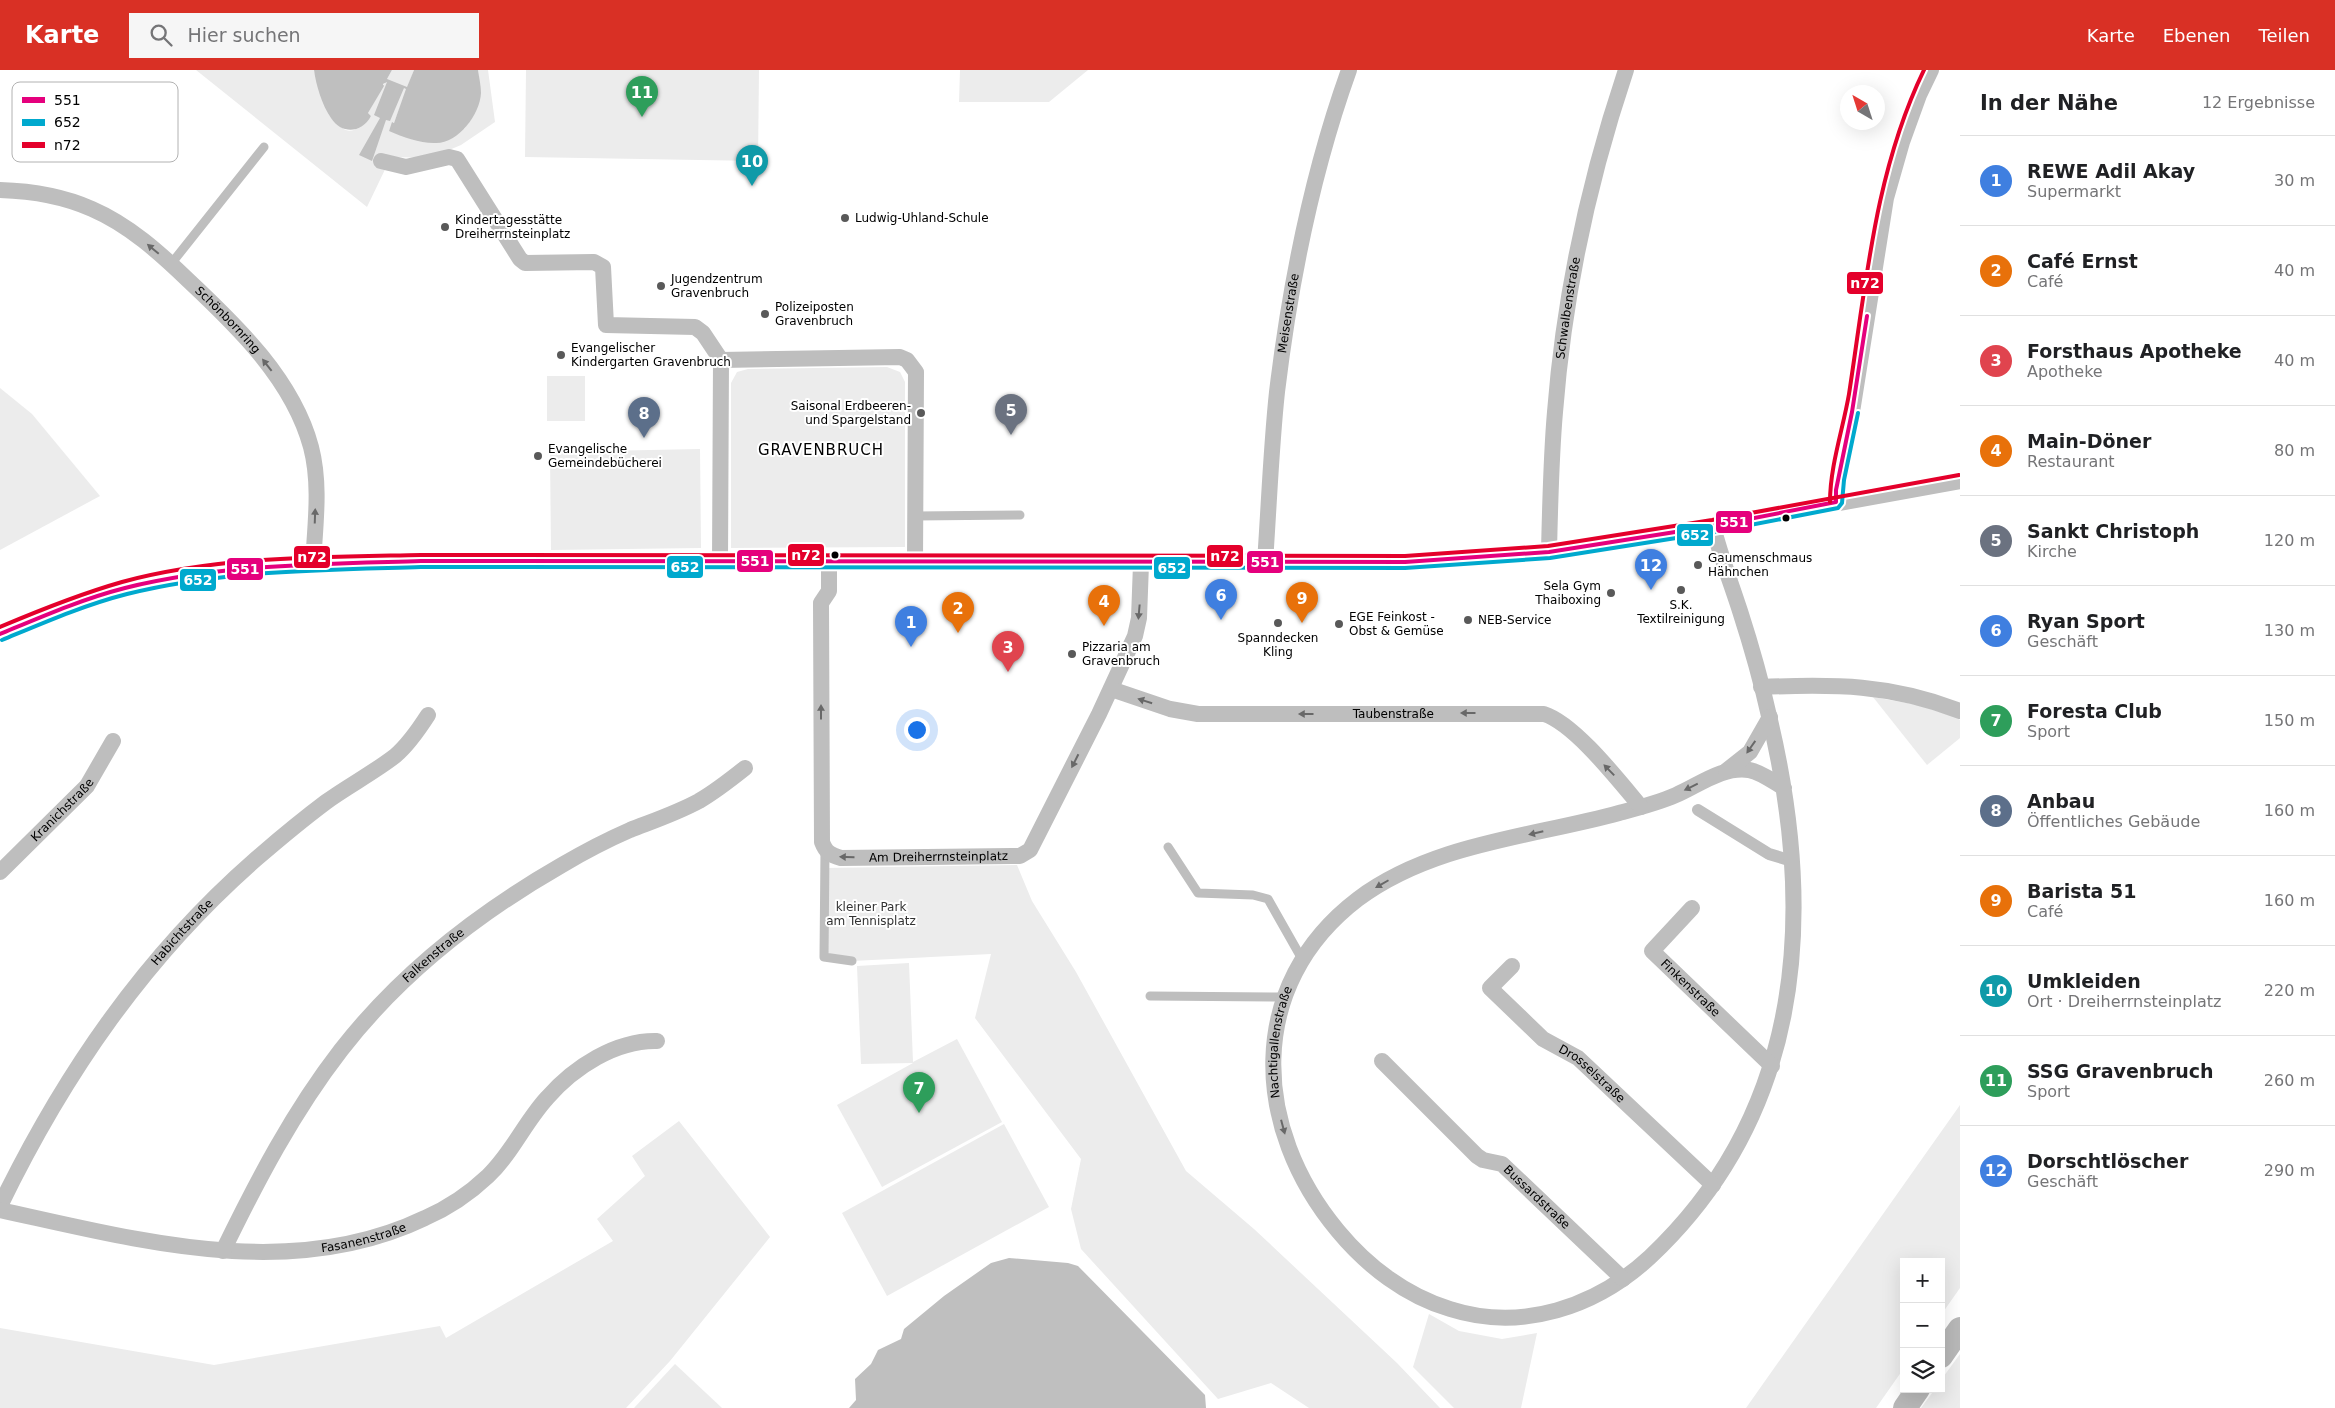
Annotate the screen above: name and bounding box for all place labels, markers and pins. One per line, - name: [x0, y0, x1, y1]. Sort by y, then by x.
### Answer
- pin: 11: [626, 76, 658, 117]
- pin: 10: [736, 145, 768, 186]
- place label: Ludwig-Uhland-Schule: [855, 211, 989, 225]
- marker: Ludwig-Uhland-Schule: [839, 212, 851, 224]
- place label: Kindertagesstätte Dreiherrnsteinplatz: [455, 213, 570, 241]
- marker: Kindertagesstätte Dreiherrnsteinplatz: [439, 221, 451, 233]
- place label: Jugendzentrum Gravenbruch: [670, 272, 763, 300]
- marker: Jugendzentrum Gravenbruch: [655, 280, 667, 292]
- place label: Polizeiposten Gravenbruch: [775, 300, 854, 328]
- marker: Polizeiposten Gravenbruch: [759, 308, 771, 320]
- place label: Evangelischer Kindergarten Gravenbruch: [571, 341, 731, 369]
- marker: Evangelischer Kindergarten Gravenbruch: [555, 349, 567, 361]
- pin: 5: [995, 394, 1027, 435]
- pin: 8: [628, 397, 660, 438]
- place label: Saisonal Erdbeeren- und Spargelstand: [791, 399, 911, 427]
- marker: Saisonal Erdbeeren- und Spargelstand: [915, 407, 927, 419]
- place label: Evangelische Gemeindebücherei: [548, 442, 662, 470]
- marker: Evangelische Gemeindebücherei: [532, 450, 544, 462]
- unlabelled marker: [1781, 513, 1791, 523]
- pin: 12: [1635, 549, 1667, 590]
- unlabelled marker: [830, 550, 840, 560]
- place label: Gaumenschmaus Hähnchen: [1708, 551, 1812, 579]
- marker: Gaumenschmaus Hähnchen: [1692, 559, 1704, 571]
- pin: 6: [1205, 579, 1237, 620]
- place label: Sela Gym Thaiboxing: [1534, 579, 1601, 607]
- pin: 9: [1286, 582, 1318, 623]
- marker: S.K. Textilreinigung: [1675, 584, 1687, 596]
- pin: 4: [1088, 585, 1120, 626]
- marker: Sela Gym Thaiboxing: [1605, 587, 1617, 599]
- pin: 2: [942, 592, 974, 633]
- place label: S.K. Textilreinigung: [1636, 598, 1725, 626]
- pin: 1: [895, 606, 927, 647]
- place label: EGE Feinkost - Obst & Gemüse: [1349, 610, 1444, 638]
- place label: NEB-Service: [1478, 613, 1551, 627]
- marker: NEB-Service: [1462, 614, 1474, 626]
- marker: Spanndecken Kling: [1272, 617, 1284, 629]
- marker: EGE Feinkost - Obst & Gemüse: [1333, 618, 1345, 630]
- pin: 3: [992, 631, 1024, 672]
- place label: Spanndecken Kling: [1238, 631, 1318, 659]
- place label: Pizzaria am Gravenbruch: [1082, 640, 1160, 668]
- marker: Pizzaria am Gravenbruch: [1066, 648, 1078, 660]
- pin: 7: [903, 1072, 935, 1113]

